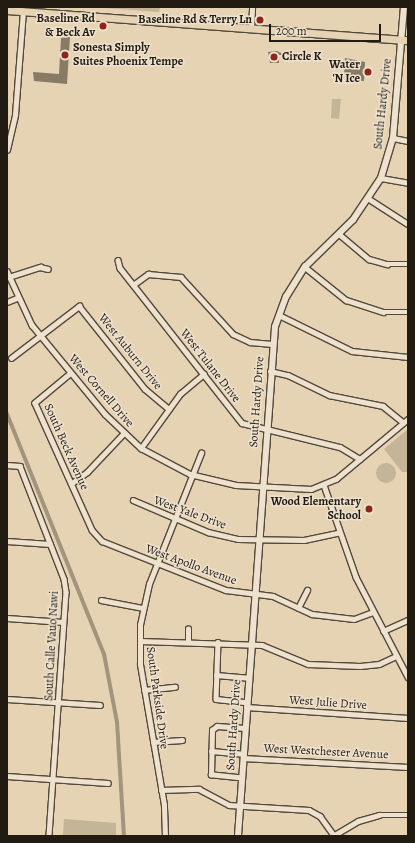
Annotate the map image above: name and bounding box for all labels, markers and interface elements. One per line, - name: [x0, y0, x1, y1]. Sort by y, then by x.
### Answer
- place label: Baseline Rd & Beck Av: [36, 12, 95, 40]
- place label: Baseline Rd & Terry Ln: [138, 13, 252, 27]
- marker: Baseline Rd & Terry Ln: [255, 15, 265, 25]
- scale bar: [271, 16, 383, 42]
- marker: Baseline Rd & Beck Av: [98, 21, 108, 31]
- text: 200 m: [276, 23, 307, 39]
- place label: Sonesta Simply Suites Phoenix Tempe: [73, 41, 183, 69]
- marker: Sonesta Simply Suites Phoenix Tempe: [60, 50, 70, 60]
- place label: Circle K: [282, 50, 321, 64]
- marker: Circle K: [269, 52, 279, 62]
- place label: Water 'N Ice: [329, 58, 360, 86]
- street label: South Hardy Drive: [371, 58, 395, 150]
- marker: Water 'N Ice: [363, 67, 373, 77]
- street label: West Auburn Drive: [95, 311, 165, 393]
- street label: West Tulane Drive: [177, 326, 243, 406]
- street label: West Cornell Drive: [65, 352, 137, 430]
- street label: South Hardy Drive: [247, 356, 267, 448]
- street label: South Beck Avenue: [41, 402, 91, 492]
- street label: West Yale Drive: [152, 493, 228, 533]
- place label: Wood Elementary School: [271, 495, 361, 523]
- marker: Wood Elementary School: [364, 504, 374, 514]
- street label: West Apollo Avenue: [144, 542, 238, 588]
- street label: South Calle Vauo Nawi: [42, 590, 62, 702]
- street label: South Parkside Drive: [143, 646, 171, 750]
- street label: South Hardy Drive: [224, 679, 244, 771]
- street label: West Julie Drive: [289, 693, 367, 713]
- street label: West Westchester Avenue: [263, 742, 389, 762]

